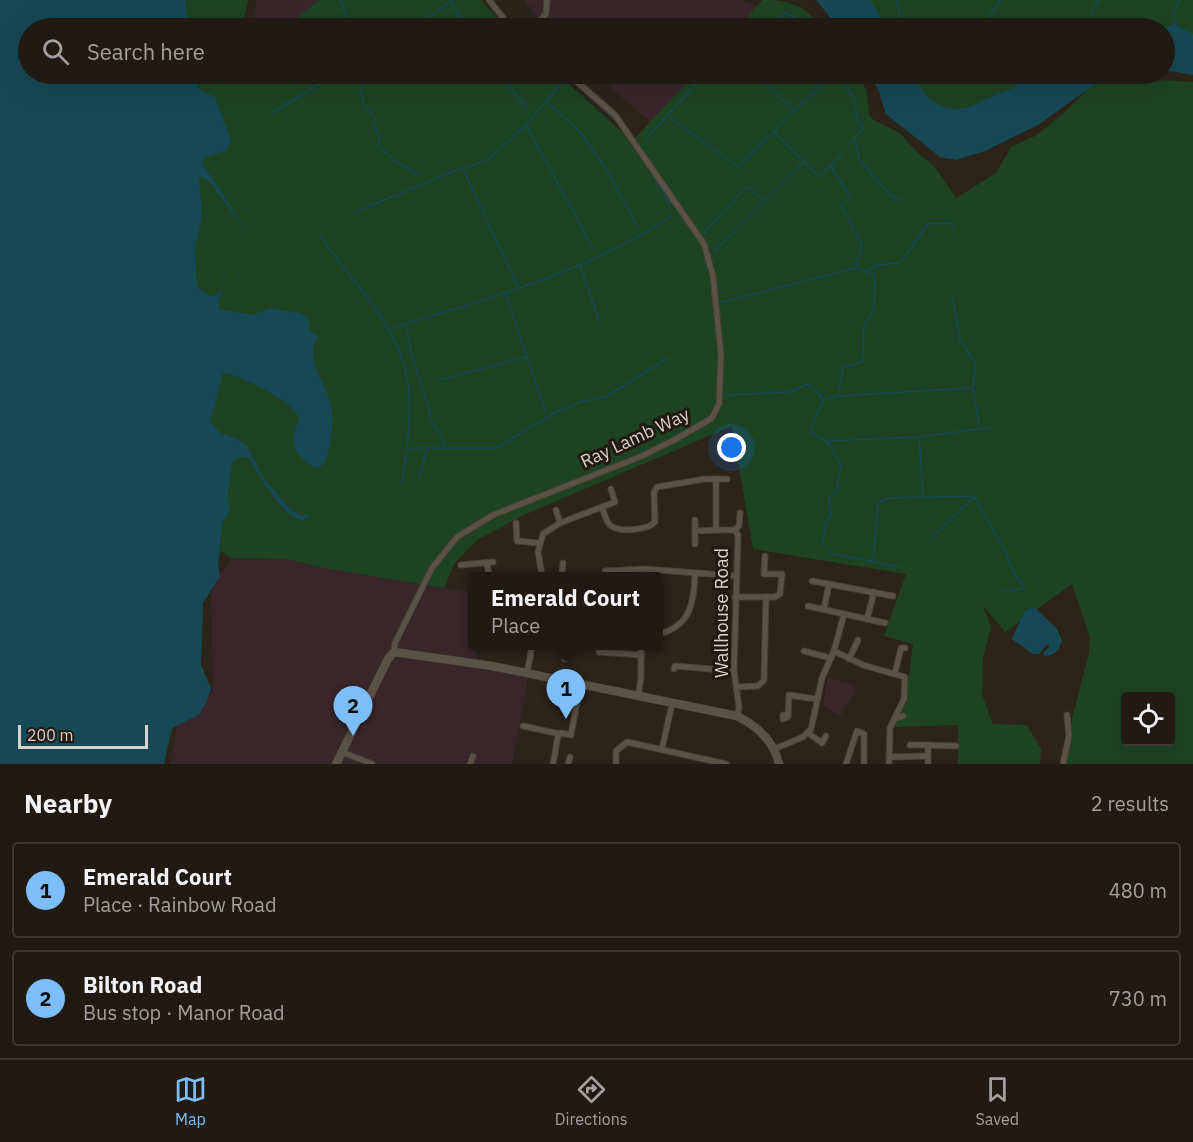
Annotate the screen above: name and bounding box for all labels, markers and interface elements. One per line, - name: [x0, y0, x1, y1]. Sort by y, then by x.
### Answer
- search box: [18, 18, 1175, 84]
- icon: search: [39, 35, 72, 68]
- text: Search here: [87, 37, 205, 66]
- street label: Ray Lamb Way: [577, 402, 693, 473]
- your location: [717, 433, 746, 462]
- street label: Wallhouse Road: [710, 548, 733, 678]
- popup: [468, 572, 663, 650]
- text: Emerald Court: [491, 583, 640, 612]
- text: Place: [491, 612, 540, 639]
- pin: 1: [546, 670, 586, 719]
- pin: 2: [334, 686, 372, 736]
- map controls: [1121, 692, 1175, 746]
- button: locate: [1121, 692, 1175, 746]
- scale bar: [18, 722, 148, 750]
- text: 200 m: [27, 725, 74, 745]
- text: Nearby: [24, 786, 112, 820]
- text: 2 results: [1091, 790, 1169, 817]
- text: Emerald Court: [83, 862, 232, 891]
- text: 1: [40, 877, 52, 904]
- text: 480 m: [1109, 877, 1167, 904]
- text: Place · Rainbow Road: [83, 891, 277, 918]
- text: Bilton Road: [83, 970, 202, 999]
- text: 2: [40, 985, 52, 1012]
- text: 730 m: [1109, 985, 1167, 1012]
- text: Bus stop · Manor Road: [83, 999, 285, 1026]
- tab: Map: [174, 1073, 207, 1129]
- tab: Directions: [555, 1073, 628, 1129]
- tab: Saved: [976, 1073, 1019, 1129]

